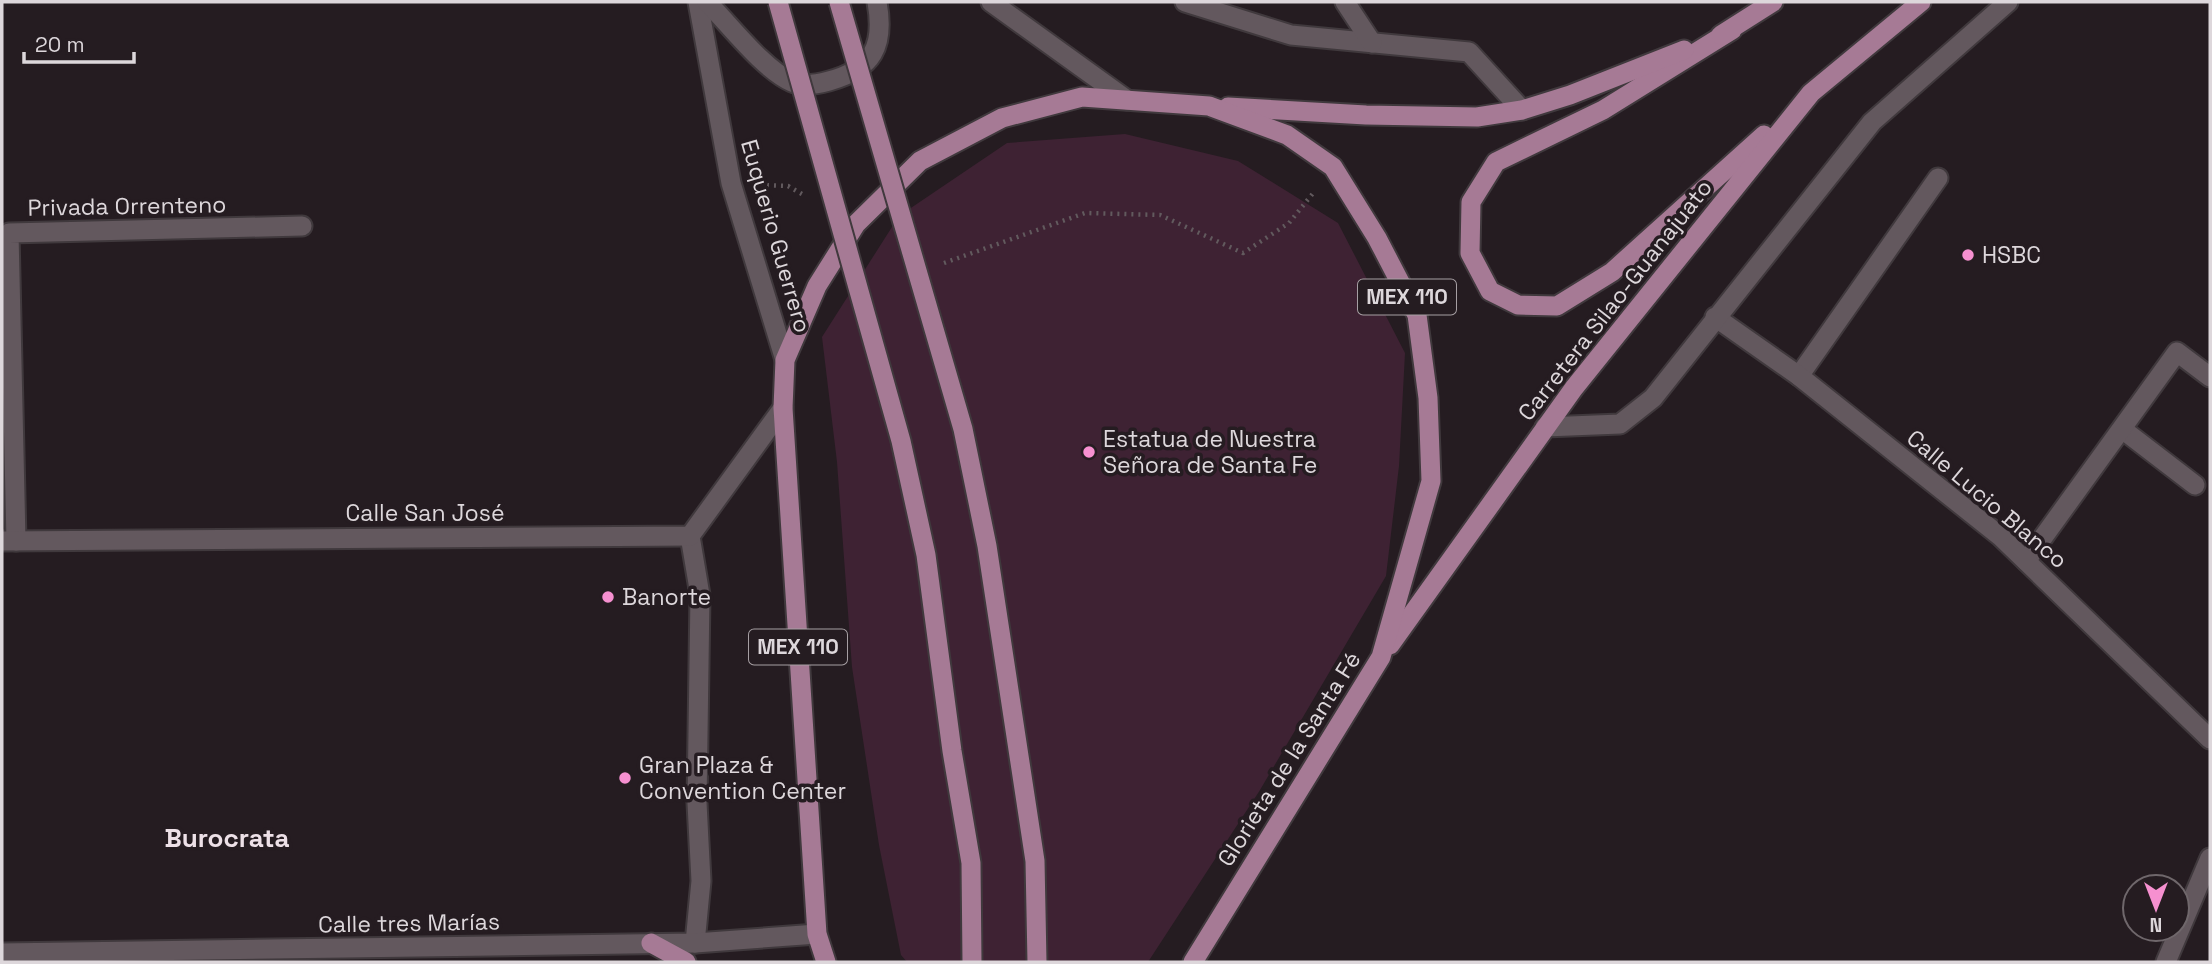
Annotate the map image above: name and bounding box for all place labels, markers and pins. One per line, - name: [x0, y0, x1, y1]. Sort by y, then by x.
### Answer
- place label: HSBC: [1982, 240, 2041, 270]
- marker: HSBC: [1960, 247, 1976, 263]
- place label: Estatua de Nuestra Señora de Santa Fe: [1103, 424, 1317, 480]
- marker: Estatua de Nuestra Señora de Santa Fe: [1081, 444, 1097, 460]
- place label: Banorte: [622, 582, 711, 612]
- marker: Banorte: [600, 589, 616, 605]
- place label: Gran Plaza & Convention Center: [639, 750, 846, 806]
- marker: Gran Plaza & Convention Center: [617, 770, 633, 786]

